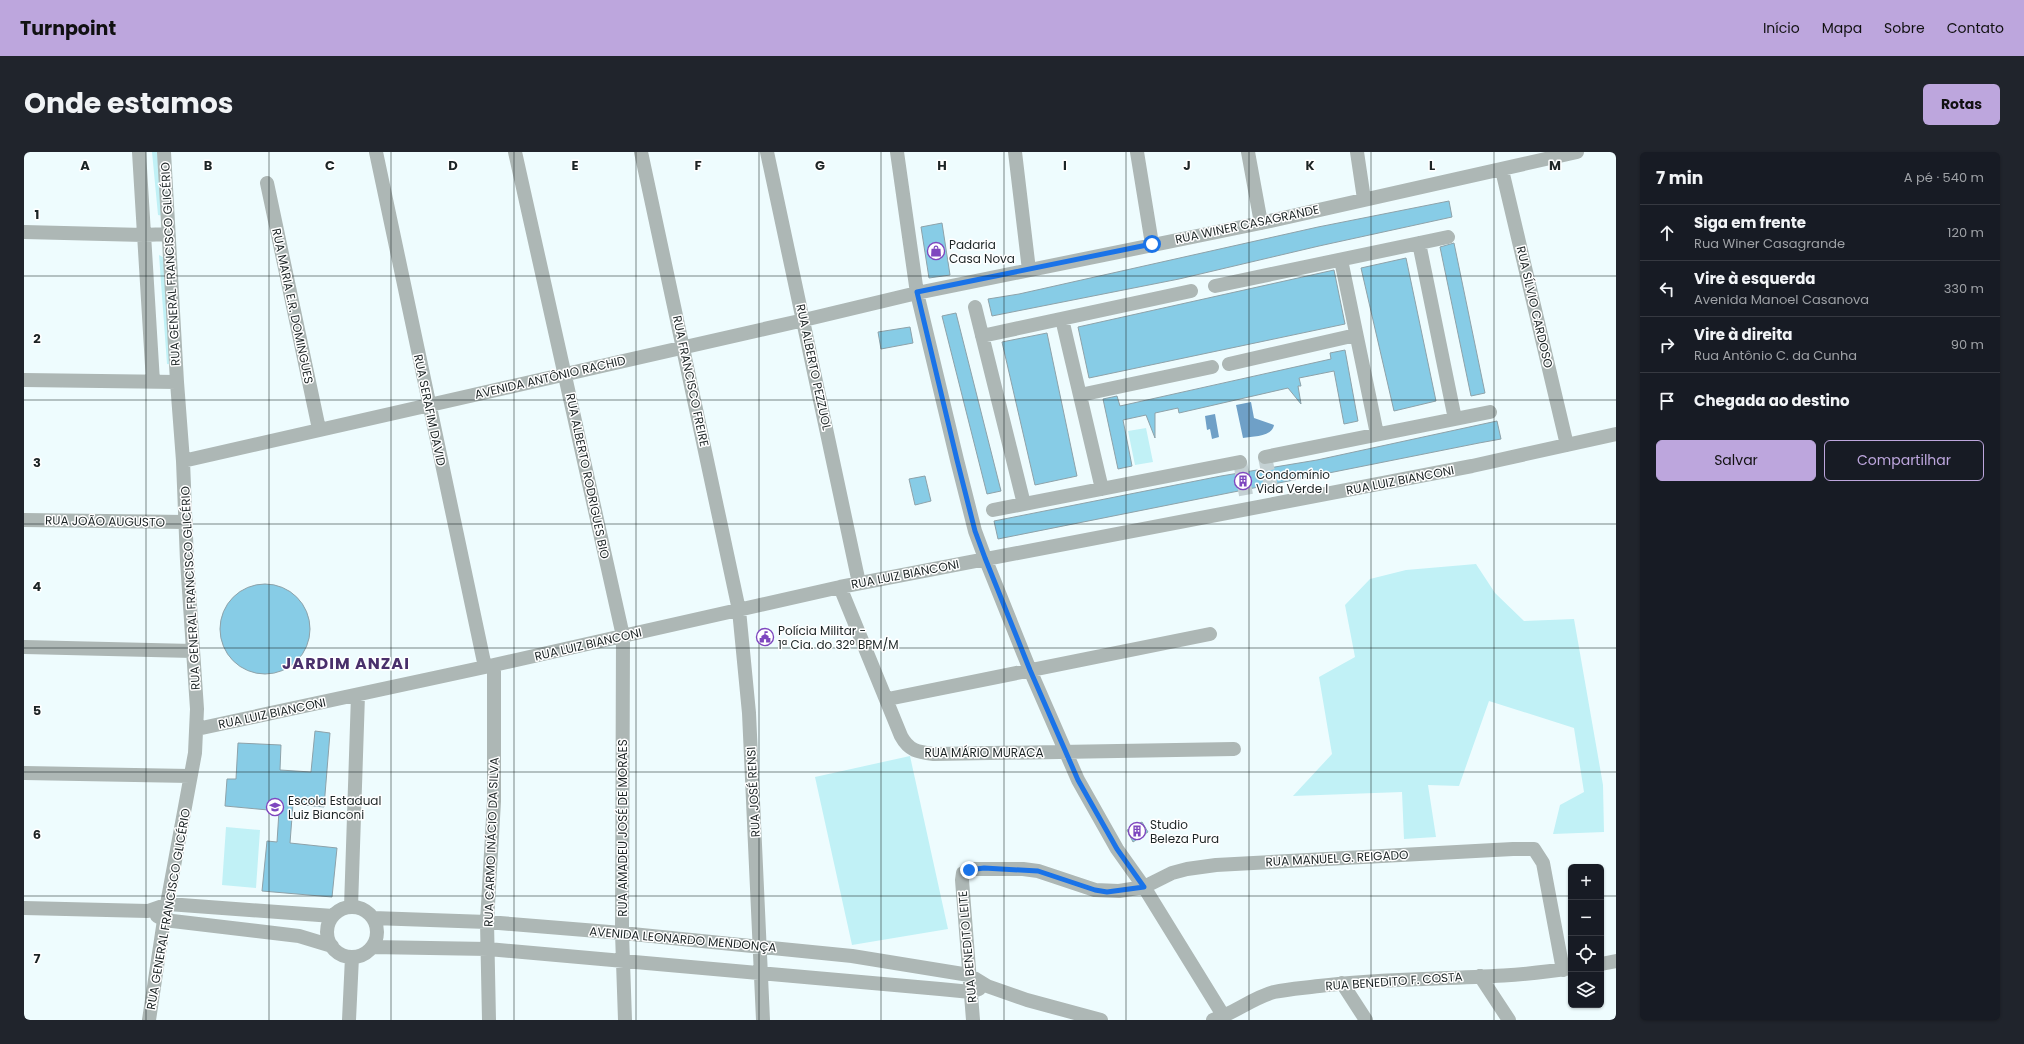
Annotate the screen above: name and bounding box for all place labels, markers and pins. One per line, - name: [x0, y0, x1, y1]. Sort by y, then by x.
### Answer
- place label: Padaria Casa Nova: [949, 236, 1015, 267]
- shop icon: Padaria Casa Nova: [926, 241, 946, 261]
- place label: Condomínio Vida Verde I: [1256, 466, 1330, 497]
- building icon: Condomínio Vida Verde I: [1233, 471, 1253, 491]
- place label: Polícia Militar - 1ª Cia. do 32º BPM/M: [778, 622, 899, 653]
- public building icon: Polícia Militar - 1ª Cia. do 32º BPM/M: [755, 627, 775, 647]
- place label: Escola Estadual Luiz Bianconi: [288, 792, 381, 823]
- school or university icon: Escola Estadual Luiz Bianconi: [265, 797, 285, 817]
- place label: Studio Beleza Pura: [1150, 816, 1219, 847]
- building icon: Studio Beleza Pura: [1127, 821, 1147, 841]

